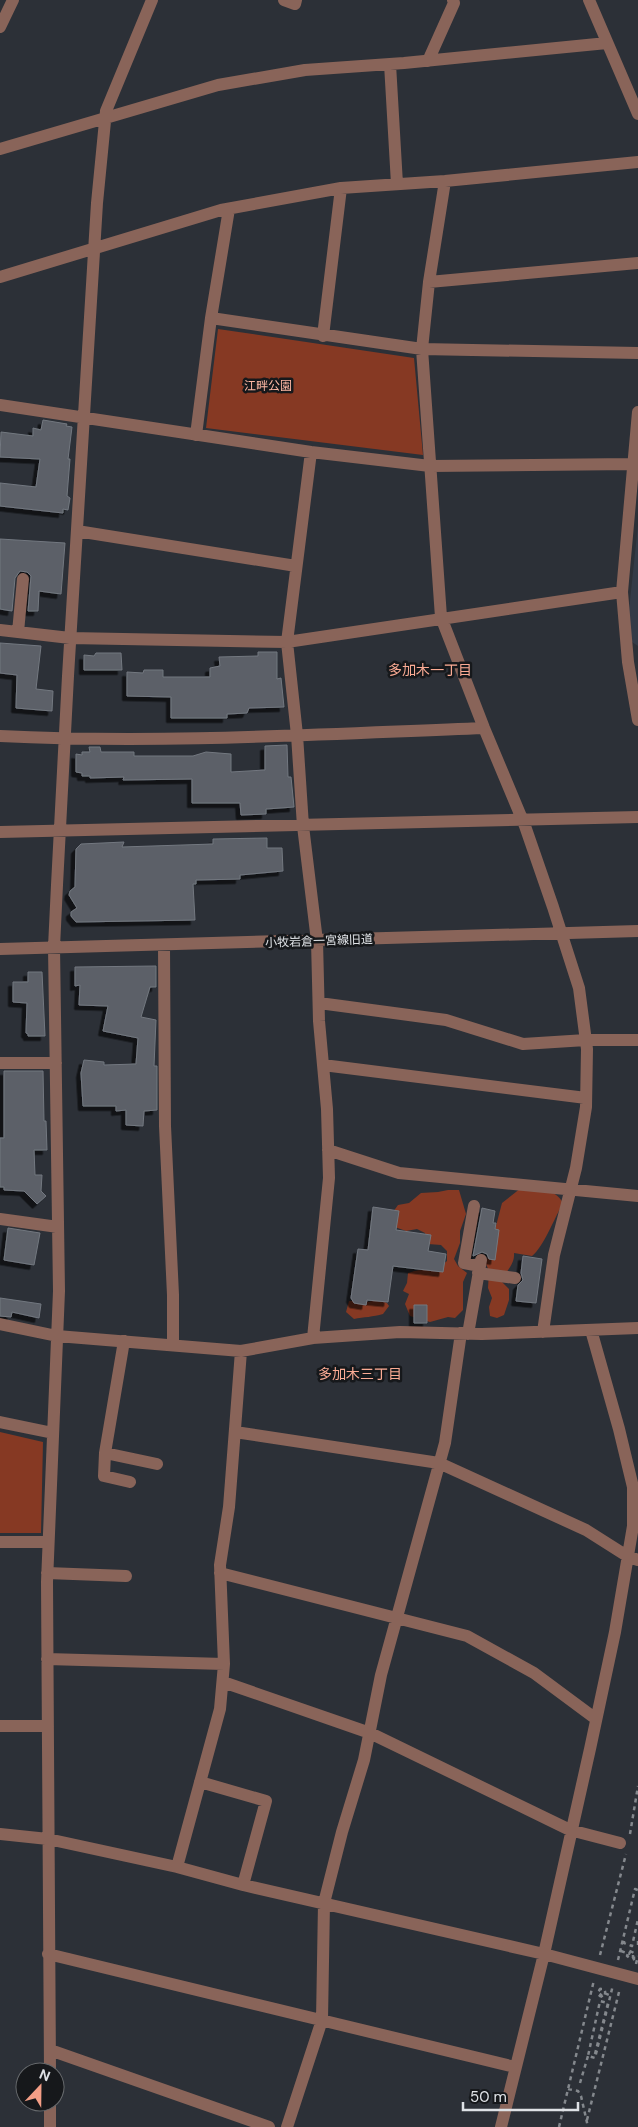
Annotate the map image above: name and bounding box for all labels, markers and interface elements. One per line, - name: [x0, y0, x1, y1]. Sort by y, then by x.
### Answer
- park label: 江畔公園: [244, 378, 292, 394]
- district label: 多加木一丁目: [388, 661, 472, 679]
- street label: 小牧岩倉一宮線旧道: [265, 931, 373, 951]
- district label: 多加木三丁目: [318, 1365, 402, 1383]
- north arrow: [15, 2062, 65, 2112]
- text: N: [37, 2065, 53, 2085]
- scale bar: [463, 2080, 578, 2112]
- text: 50 m: [470, 2087, 507, 2107]

